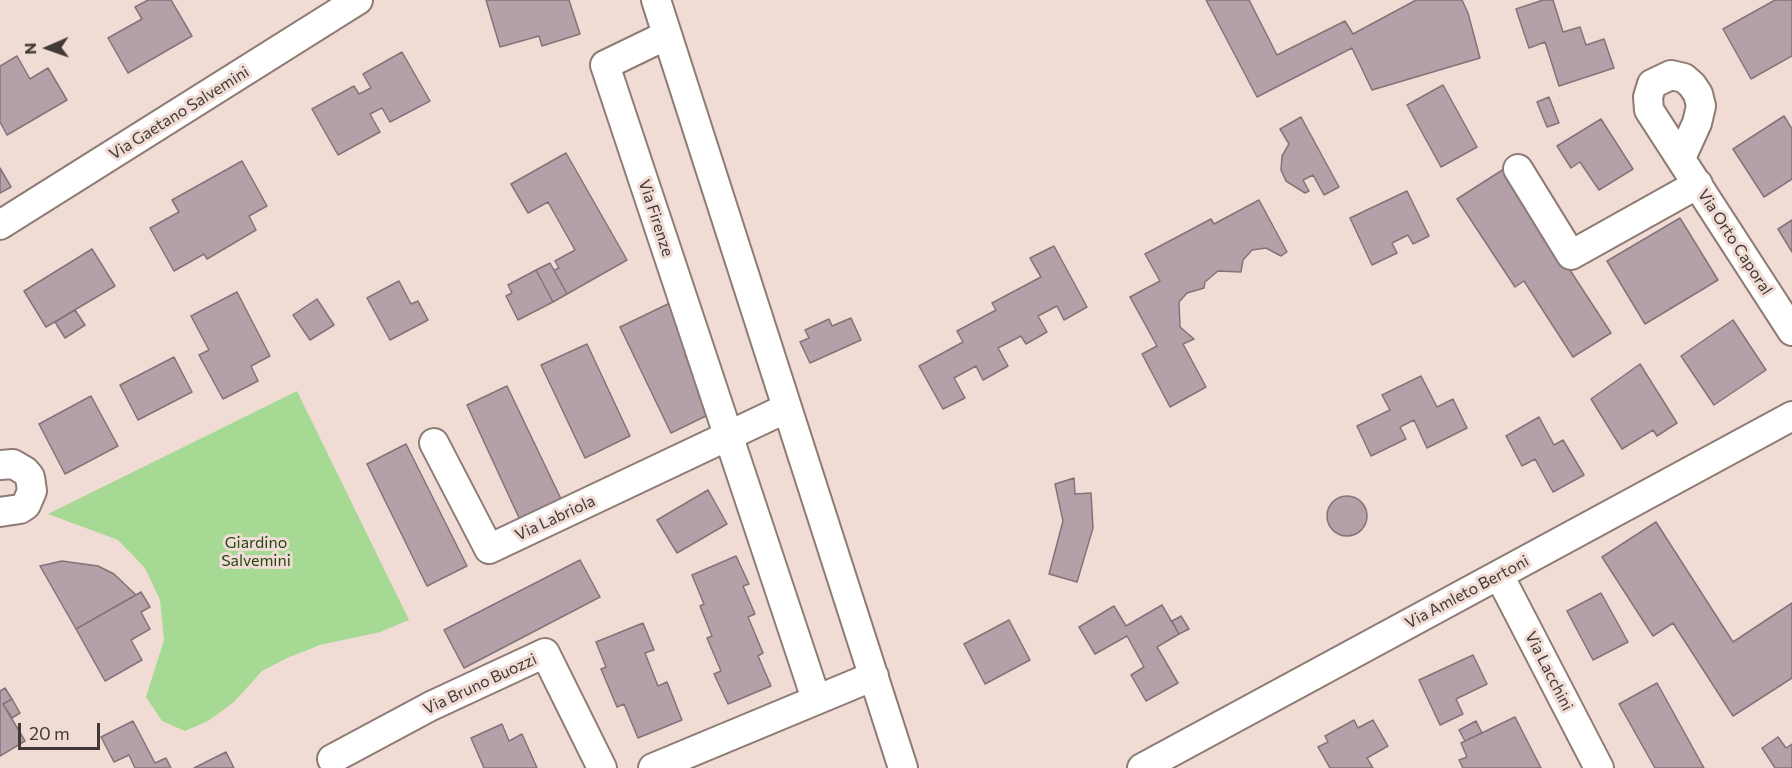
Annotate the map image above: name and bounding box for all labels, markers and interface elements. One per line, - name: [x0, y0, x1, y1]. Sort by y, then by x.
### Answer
- north arrow: [18, 18, 78, 78]
- text: N: [20, 42, 39, 55]
- street label: Via Gaetano Salvemini: [106, 62, 252, 164]
- street label: Via Firenze: [635, 177, 677, 259]
- street label: Via Orto Caporal: [1694, 186, 1776, 298]
- street label: Via Labriola: [512, 491, 598, 545]
- park label: Giardino Salvemini: [221, 533, 291, 571]
- street label: Via Amleto Bertoni: [1402, 551, 1532, 633]
- street label: Via Lacchini: [1521, 628, 1577, 714]
- street label: Via Bruno Buozzi: [420, 649, 540, 719]
- scale bar: [21, 711, 104, 749]
- text: 20 m: [29, 722, 70, 744]

